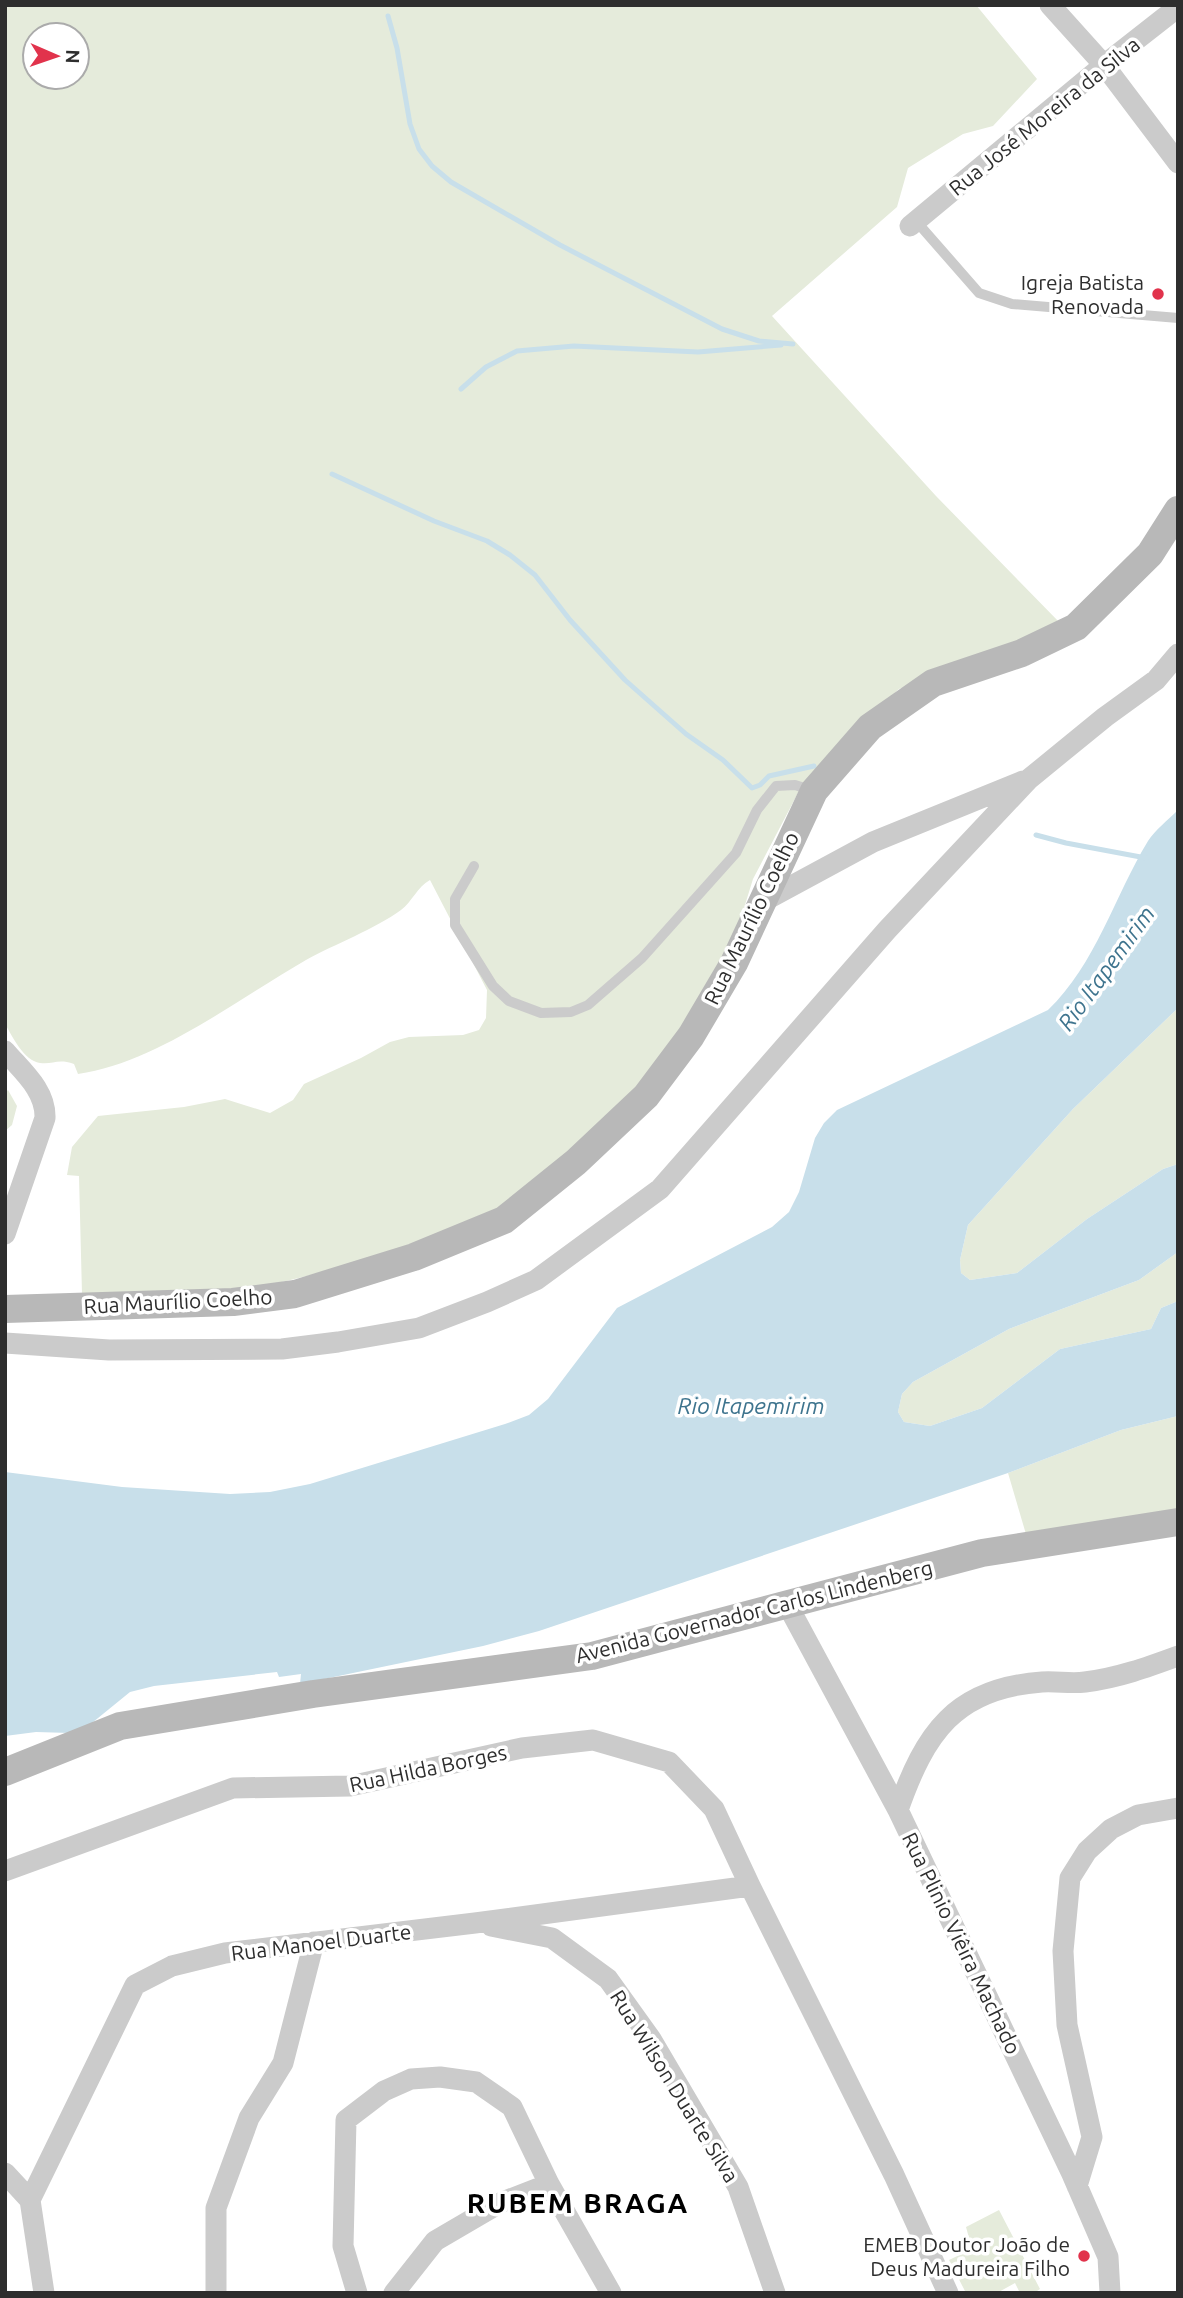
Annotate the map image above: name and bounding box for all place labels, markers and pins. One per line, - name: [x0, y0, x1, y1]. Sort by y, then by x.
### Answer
- place label: Igreja Batista Renovada: [1021, 270, 1144, 318]
- marker: Igreja Batista Renovada: [1150, 286, 1166, 302]
- place label: EMEB Doutor João de Deus Madureira Filho: [863, 2232, 1070, 2280]
- marker: EMEB Doutor João de Deus Madureira Filho: [1076, 2248, 1092, 2264]

